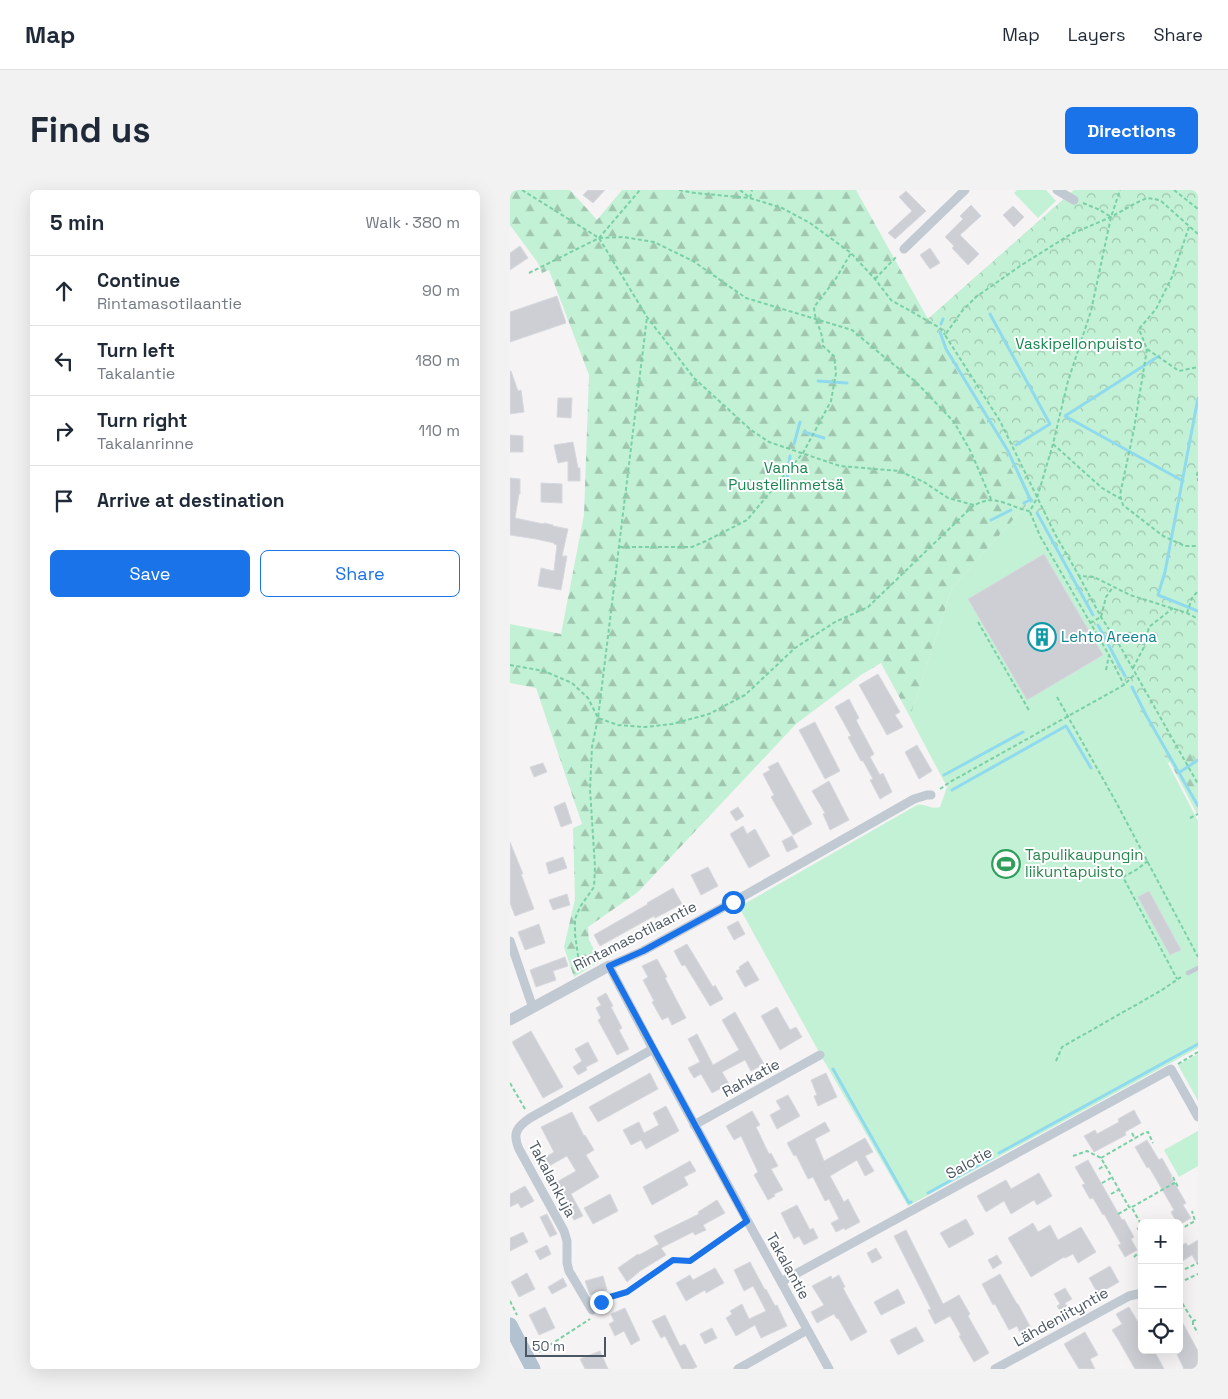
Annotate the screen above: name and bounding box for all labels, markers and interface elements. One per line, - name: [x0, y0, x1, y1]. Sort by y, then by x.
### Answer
- text: Map: [25, 19, 75, 50]
- text: Map: [1002, 23, 1040, 46]
- text: Layers: [1068, 23, 1125, 46]
- text: Share: [1153, 23, 1203, 46]
- button: Directions: [1065, 107, 1198, 154]
- text: Find us: [30, 108, 151, 152]
- text: 5 min: [50, 209, 104, 236]
- text: Walk · 380 m: [365, 212, 460, 233]
- text: Continue: [97, 268, 180, 293]
- icon: ahead: [50, 277, 78, 305]
- text: 90 m: [422, 280, 460, 301]
- text: Rintamasotilaantie: [97, 293, 242, 314]
- park label: Vaskipellonpuisto: [1015, 334, 1143, 353]
- text: Turn left: [97, 338, 175, 363]
- icon: left: [50, 347, 78, 375]
- text: 180 m: [415, 350, 460, 371]
- text: Takalantie: [97, 363, 175, 384]
- text: Turn right: [97, 408, 187, 433]
- icon: right: [50, 417, 78, 445]
- text: 110 m: [418, 420, 460, 441]
- text: Takalanrinne: [97, 433, 194, 454]
- park label: Vanha Puustellinmetsä: [728, 458, 844, 494]
- icon: arrive: [50, 487, 78, 515]
- text: Arrive at destination: [97, 488, 285, 513]
- button: Save: [50, 550, 250, 597]
- button: Share: [260, 550, 460, 597]
- building icon: Lehto Areena: [1027, 622, 1057, 652]
- place label: Lehto Areena: [1061, 627, 1157, 646]
- place label: Tapulikaupungin liikuntapuisto: [1025, 845, 1143, 881]
- sports icon: Tapulikaupungin liikuntapuisto: [991, 849, 1021, 879]
- route start: [722, 891, 745, 914]
- street label: Rintamasotilaantie: [570, 896, 700, 975]
- street label: Rahkatie: [719, 1054, 783, 1101]
- street label: Takalankuja: [524, 1137, 581, 1221]
- street label: Salotie: [942, 1142, 995, 1183]
- map controls: [1138, 1219, 1183, 1354]
- button: +: [1138, 1219, 1183, 1264]
- street label: Takalantie: [762, 1229, 815, 1303]
- button: −: [1138, 1264, 1183, 1309]
- street label: Lähdeniityntie: [1010, 1283, 1112, 1350]
- route end: [590, 1291, 613, 1314]
- button: locate: [1138, 1309, 1183, 1354]
- scale bar: [525, 1334, 606, 1357]
- text: 50 m: [532, 1337, 565, 1355]

